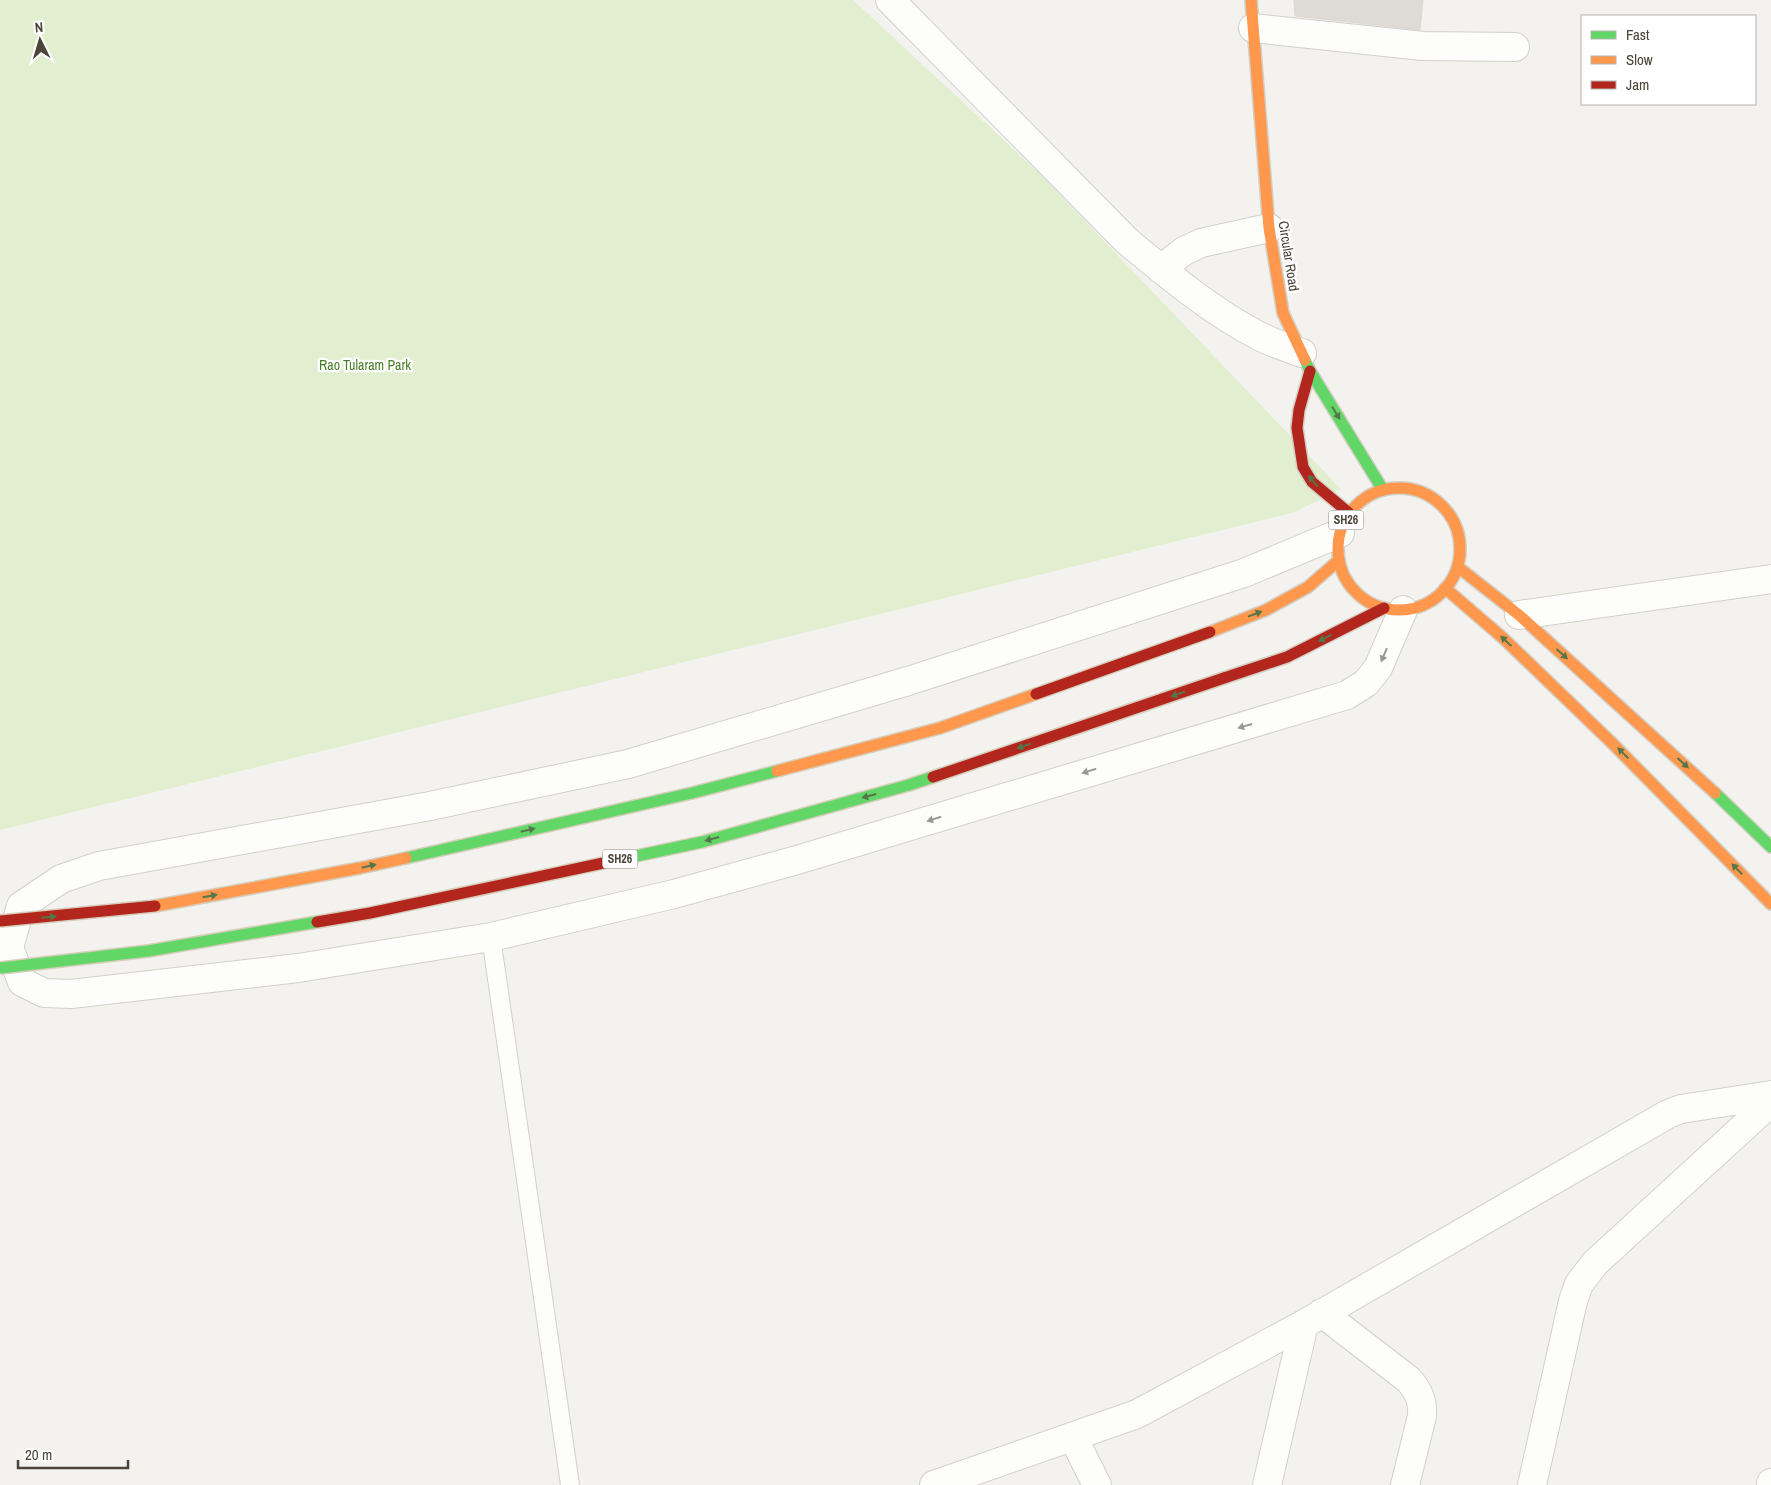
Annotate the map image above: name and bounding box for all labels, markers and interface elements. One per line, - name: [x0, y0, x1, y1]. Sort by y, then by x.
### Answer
- north arrow: [15, 15, 65, 65]
- legend: [1581, 15, 1756, 105]
- text: N: [34, 18, 44, 36]
- text: Fast: [1626, 24, 1650, 45]
- text: Slow: [1626, 49, 1653, 70]
- text: Jam: [1626, 74, 1649, 95]
- street label: Circular Road: [1275, 220, 1303, 292]
- park label: Rao Tularam Park: [319, 356, 411, 374]
- one-way arrow: [1331, 406, 1340, 419]
- one-way arrow: [1307, 475, 1318, 488]
- road number: SH26: [1328, 510, 1364, 530]
- one-way arrow: [1248, 610, 1263, 618]
- one-way arrow: [1318, 634, 1332, 642]
- one-way arrow: [1500, 635, 1512, 647]
- one-way arrow: [1380, 648, 1388, 663]
- one-way arrow: [1556, 648, 1568, 660]
- one-way arrow: [1170, 691, 1185, 698]
- one-way arrow: [1238, 722, 1253, 730]
- one-way arrow: [1016, 743, 1031, 751]
- one-way arrow: [1617, 747, 1629, 759]
- one-way arrow: [1676, 757, 1688, 769]
- one-way arrow: [1082, 768, 1097, 776]
- one-way arrow: [861, 793, 876, 801]
- one-way arrow: [926, 815, 941, 823]
- one-way arrow: [520, 826, 535, 834]
- one-way arrow: [705, 836, 720, 844]
- road number: SH26: [602, 850, 638, 869]
- one-way arrow: [362, 862, 377, 870]
- one-way arrow: [1731, 863, 1743, 875]
- one-way arrow: [202, 891, 218, 899]
- one-way arrow: [41, 912, 57, 920]
- scale bar: [18, 1438, 128, 1470]
- text: 20 m: [25, 1444, 52, 1465]

